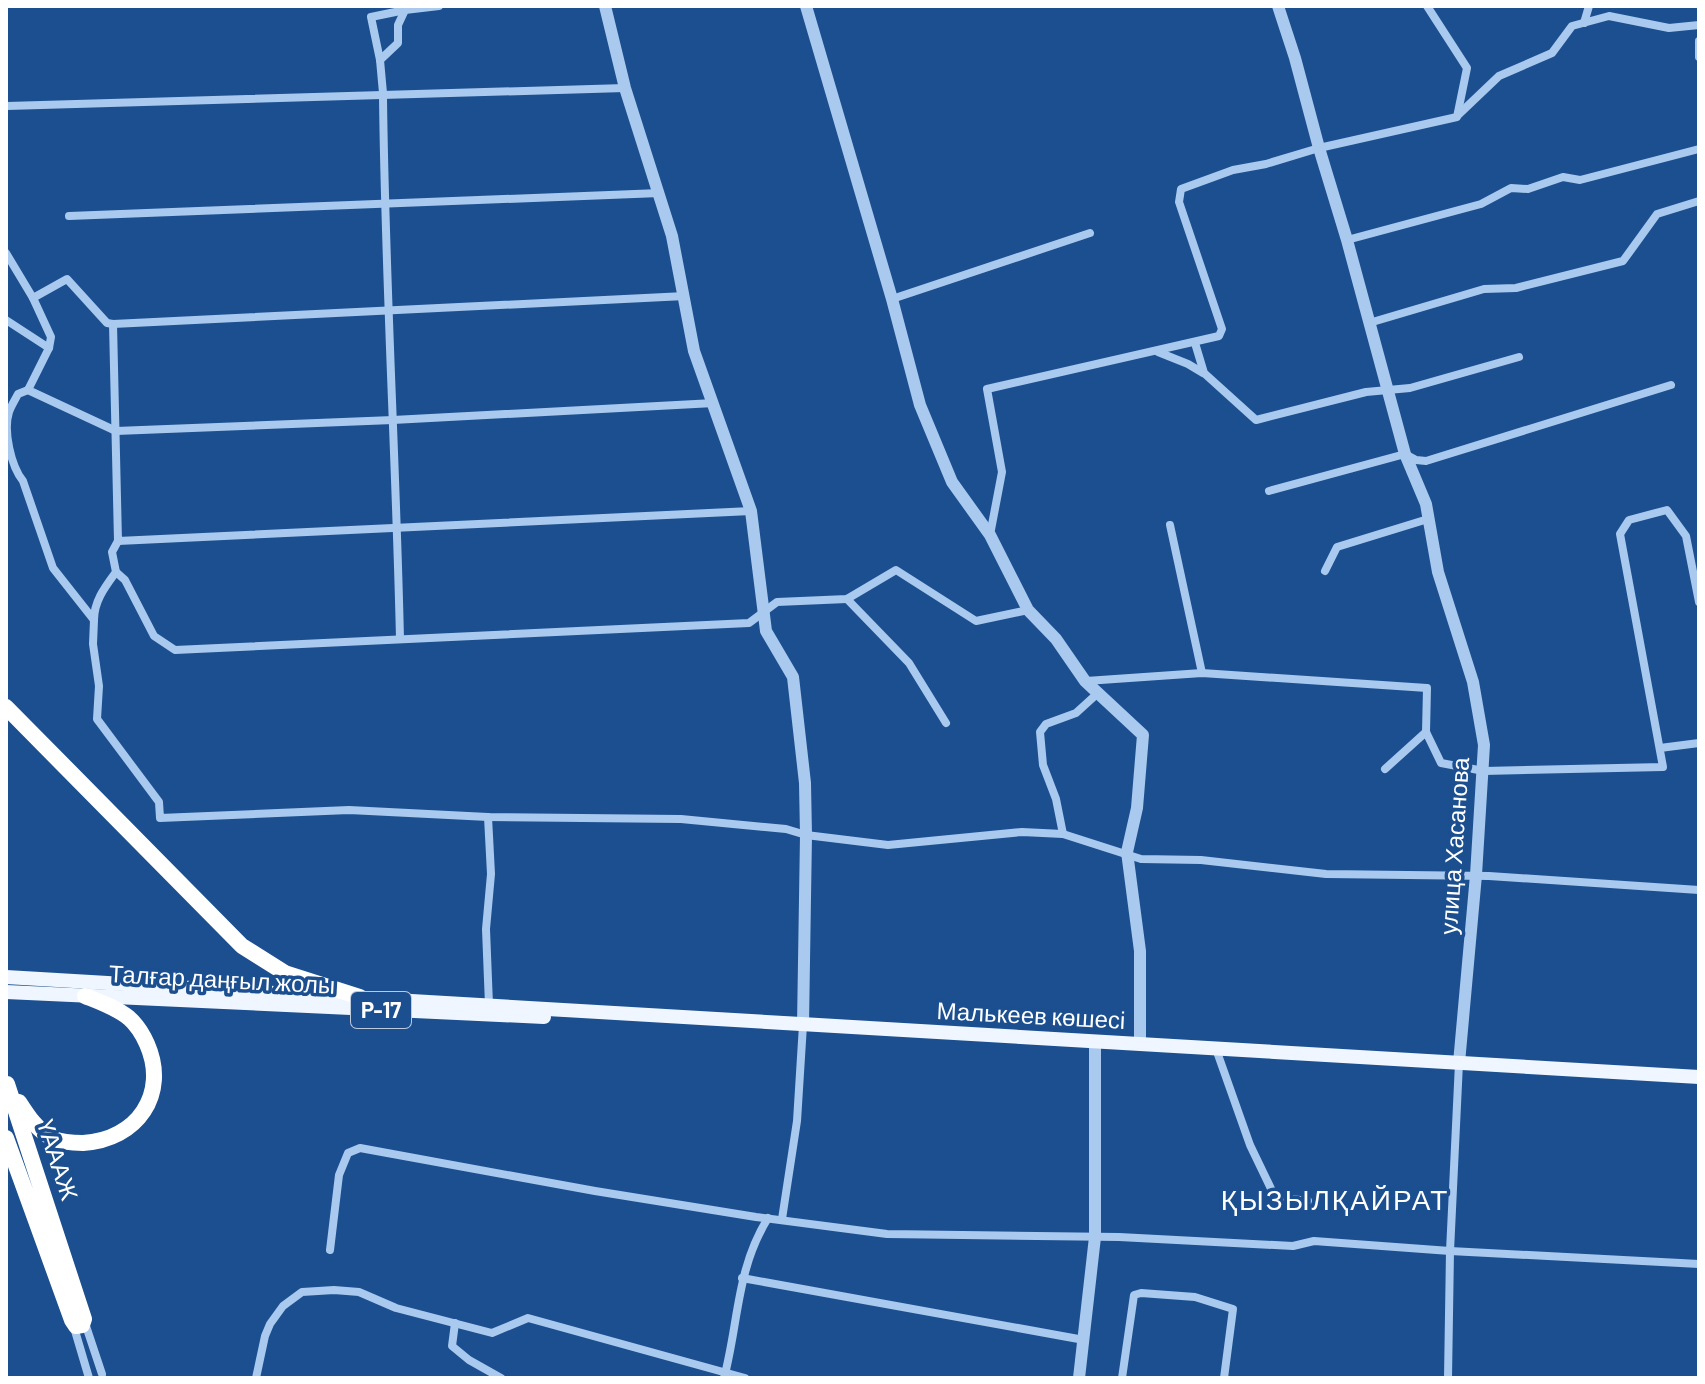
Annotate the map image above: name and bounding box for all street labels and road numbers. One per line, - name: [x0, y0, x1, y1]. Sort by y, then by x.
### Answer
- street label: улица Хасанова: [1433, 756, 1474, 936]
- street label: Талғар даңғыл жолы: [108, 958, 336, 999]
- road number: P-17: [351, 992, 411, 1028]
- street label: Малькеев көшесі: [936, 995, 1126, 1034]
- street label: ҮАААЖ: [32, 1115, 85, 1204]

